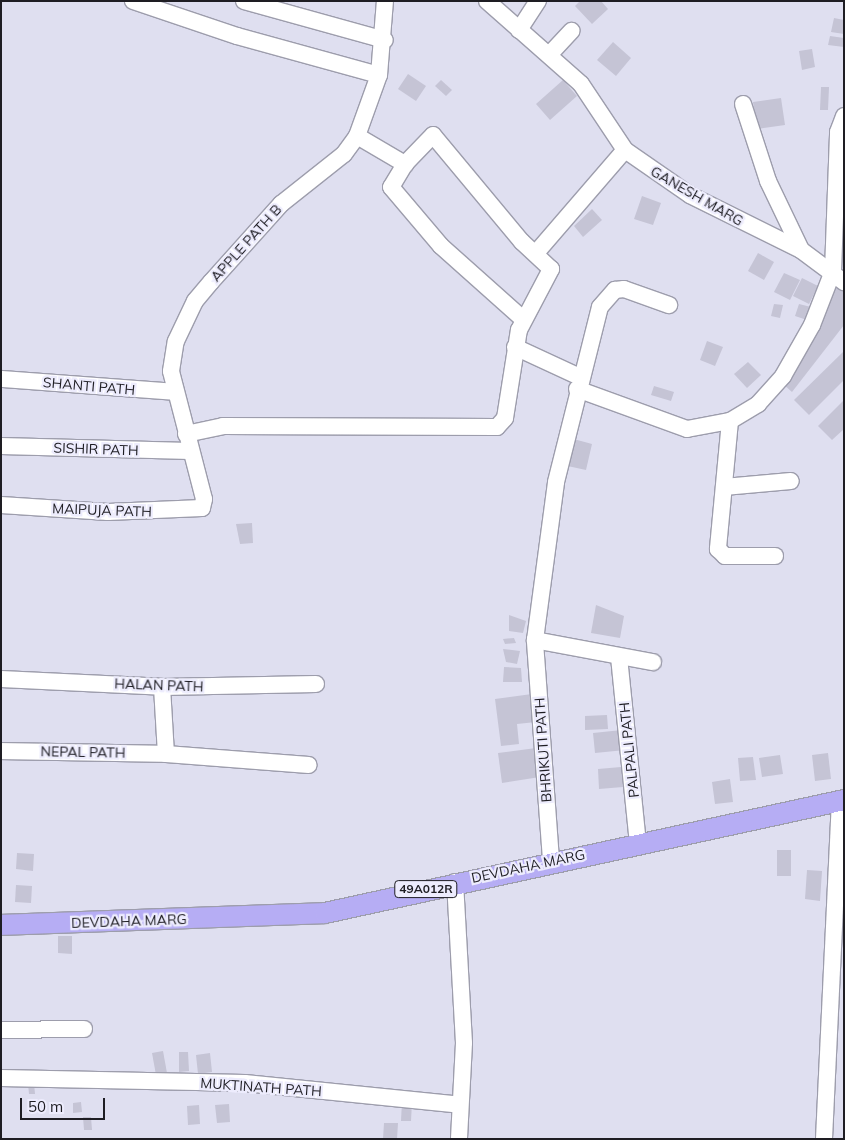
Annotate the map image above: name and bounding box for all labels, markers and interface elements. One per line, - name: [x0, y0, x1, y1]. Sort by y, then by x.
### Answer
- street label: GANESH MARG: [648, 163, 746, 229]
- street label: APPLE PATH B: [207, 201, 285, 285]
- street label: SHANTI PATH: [42, 374, 136, 398]
- street label: SISHIR PATH: [53, 439, 139, 459]
- street label: MAIPUJA PATH: [52, 500, 152, 520]
- street label: HALAN PATH: [114, 675, 204, 695]
- street label: BHRIKUTI PATH: [531, 697, 555, 803]
- street label: PALPALI PATH: [616, 701, 642, 799]
- street label: NEPAL PATH: [40, 743, 126, 761]
- street label: DEVDAHA MARG: [470, 846, 586, 886]
- road number: 49A012R: [394, 880, 458, 899]
- street label: DEVDAHA MARG: [71, 911, 187, 931]
- street label: MUKTINATH PATH: [200, 1074, 322, 1100]
- scale bar: [22, 1088, 108, 1120]
- text: 50 m: [28, 1097, 63, 1116]

